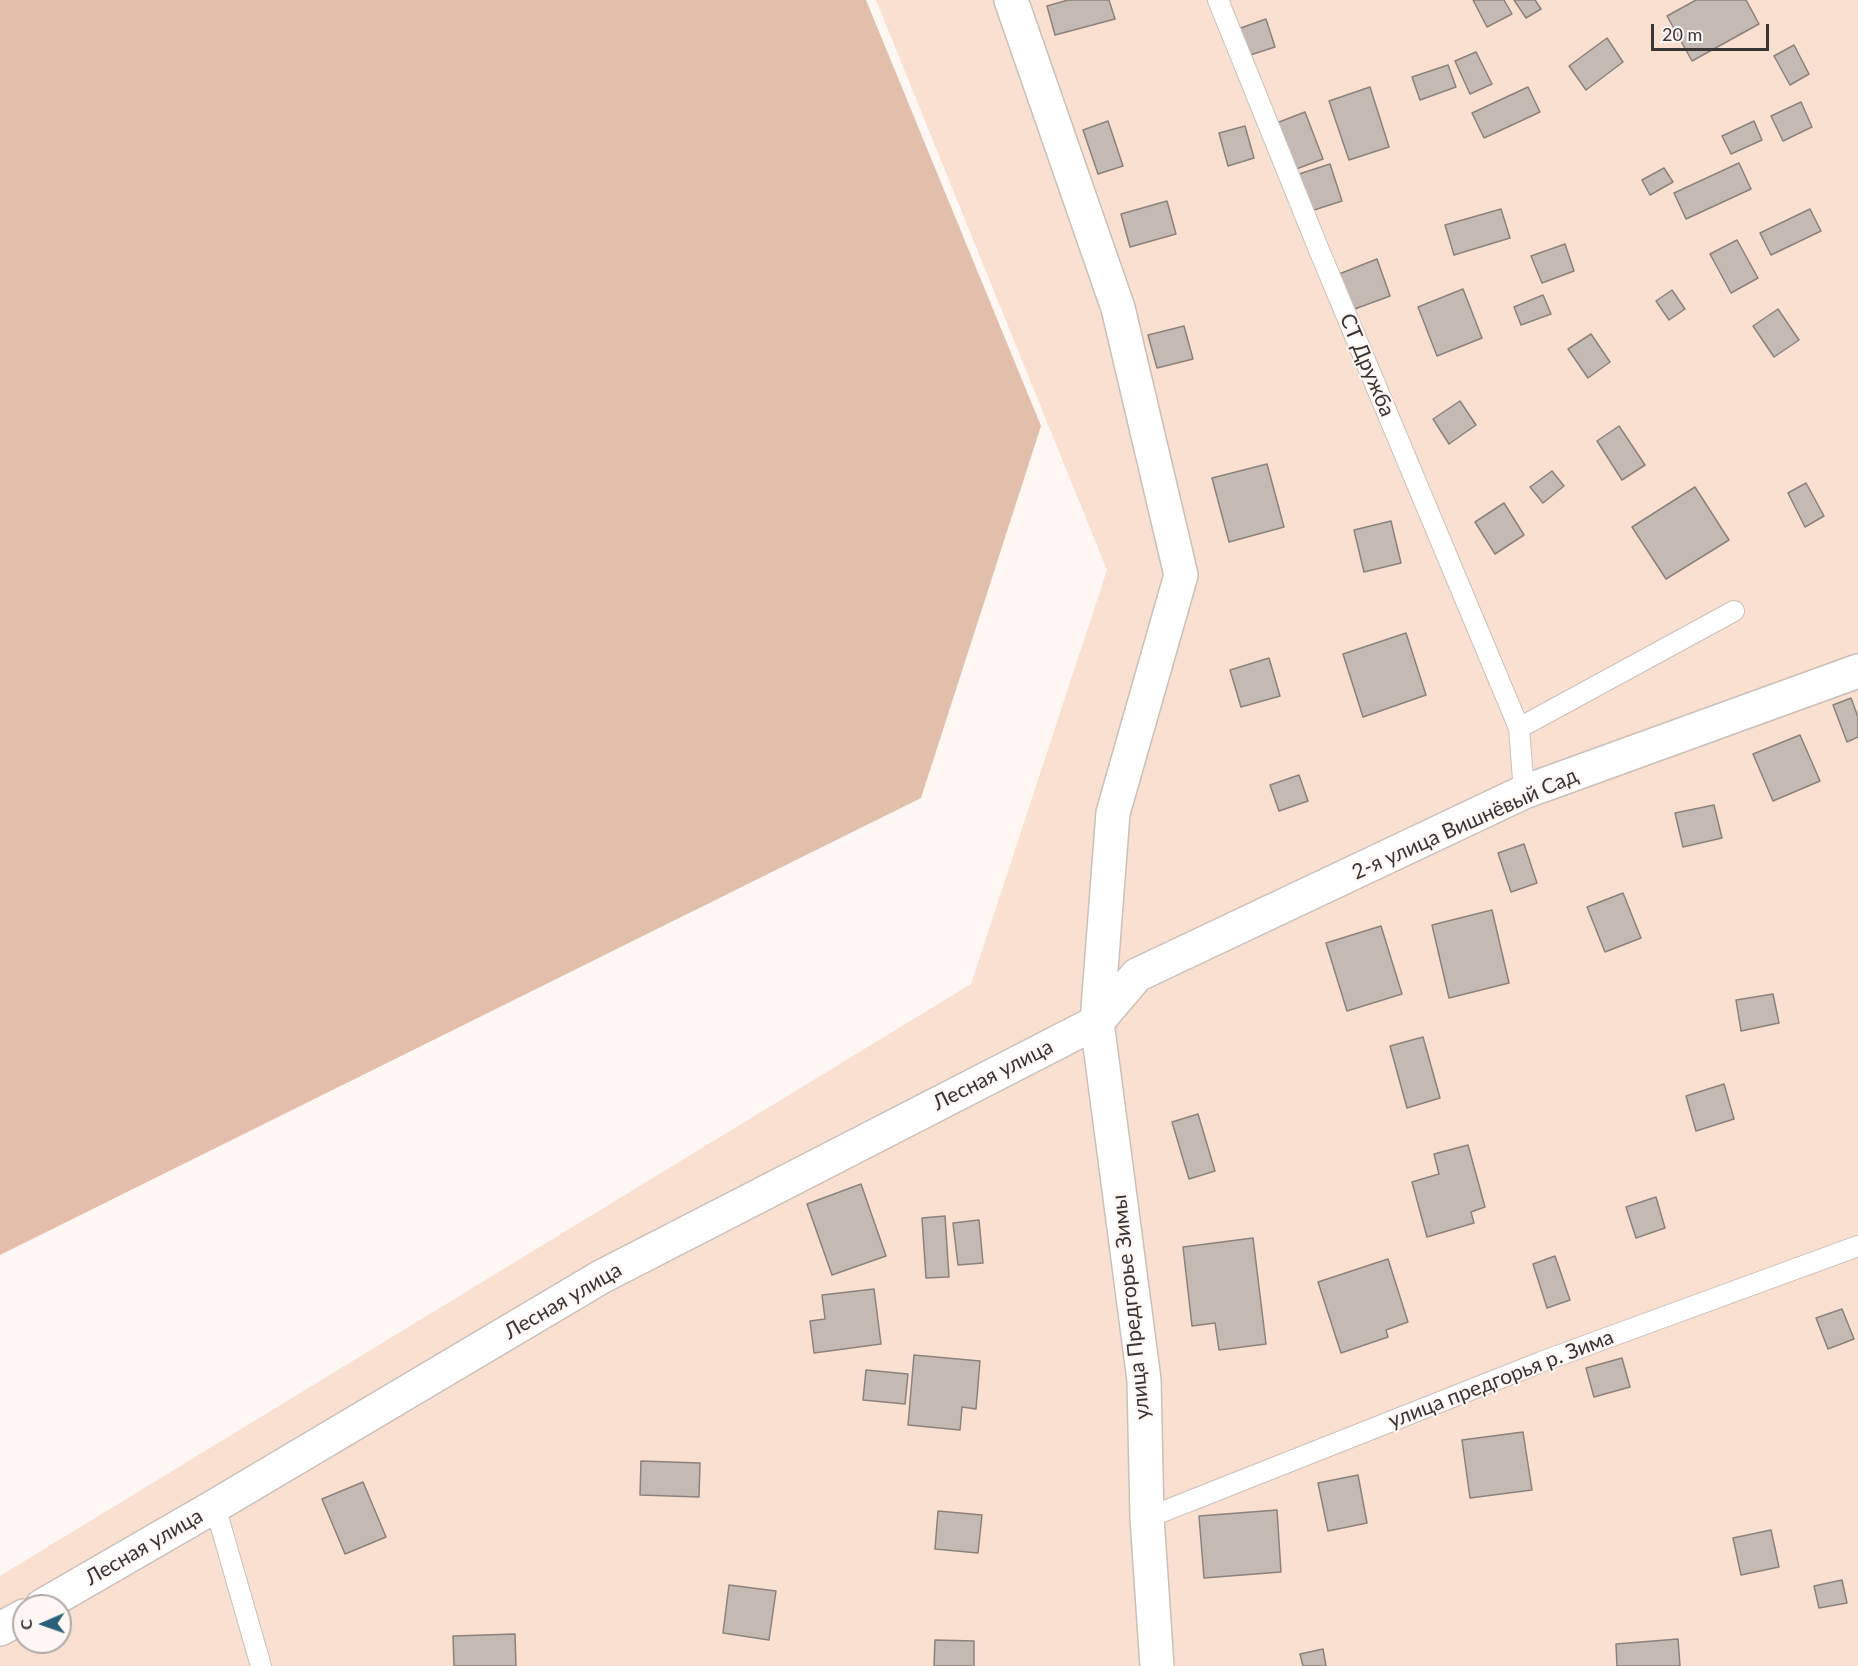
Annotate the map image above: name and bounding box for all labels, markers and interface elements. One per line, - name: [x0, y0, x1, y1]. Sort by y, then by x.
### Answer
- scale bar: [1654, 12, 1772, 50]
- text: 20 m: [1662, 23, 1702, 45]
- street label: СТ Дружба: [1334, 310, 1400, 420]
- street label: 2-я улица Вишнёвый Сад: [1348, 763, 1582, 885]
- street label: Лесная улица: [929, 1034, 1057, 1116]
- street label: улица Предгорье Зимы: [1107, 1193, 1155, 1421]
- street label: Лесная улица: [500, 1257, 626, 1345]
- street label: улица предгорья р. Зима: [1385, 1324, 1617, 1434]
- street label: Лесная улица: [81, 1503, 207, 1591]
- north arrow: [12, 1594, 72, 1654]
- text: С: [16, 1619, 35, 1630]

